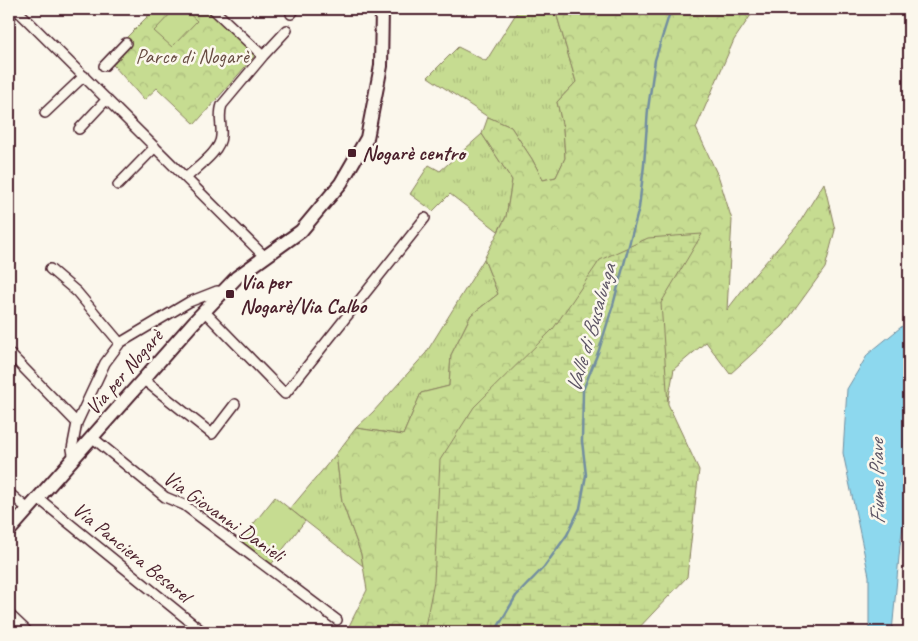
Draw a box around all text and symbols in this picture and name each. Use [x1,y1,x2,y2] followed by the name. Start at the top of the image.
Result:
[135,43,251,69] park label: Parco di Nogarè
[362,140,467,166] place label: Nogarè centro
[346,147,358,159] marker: Nogarè centro
[559,259,623,396] water label: Valle di Busalunga
[240,269,367,319] place label: Via per Nogarè/Via Calbo
[224,288,236,300] marker: Via per Nogarè/Via Calbo
[80,322,170,420] street label: Via per Nogarè
[862,436,892,525] water label: Fiume Piave
[158,465,292,569] street label: Via Giovanni Danieli
[67,496,199,610] street label: Via Panciera Besarel

